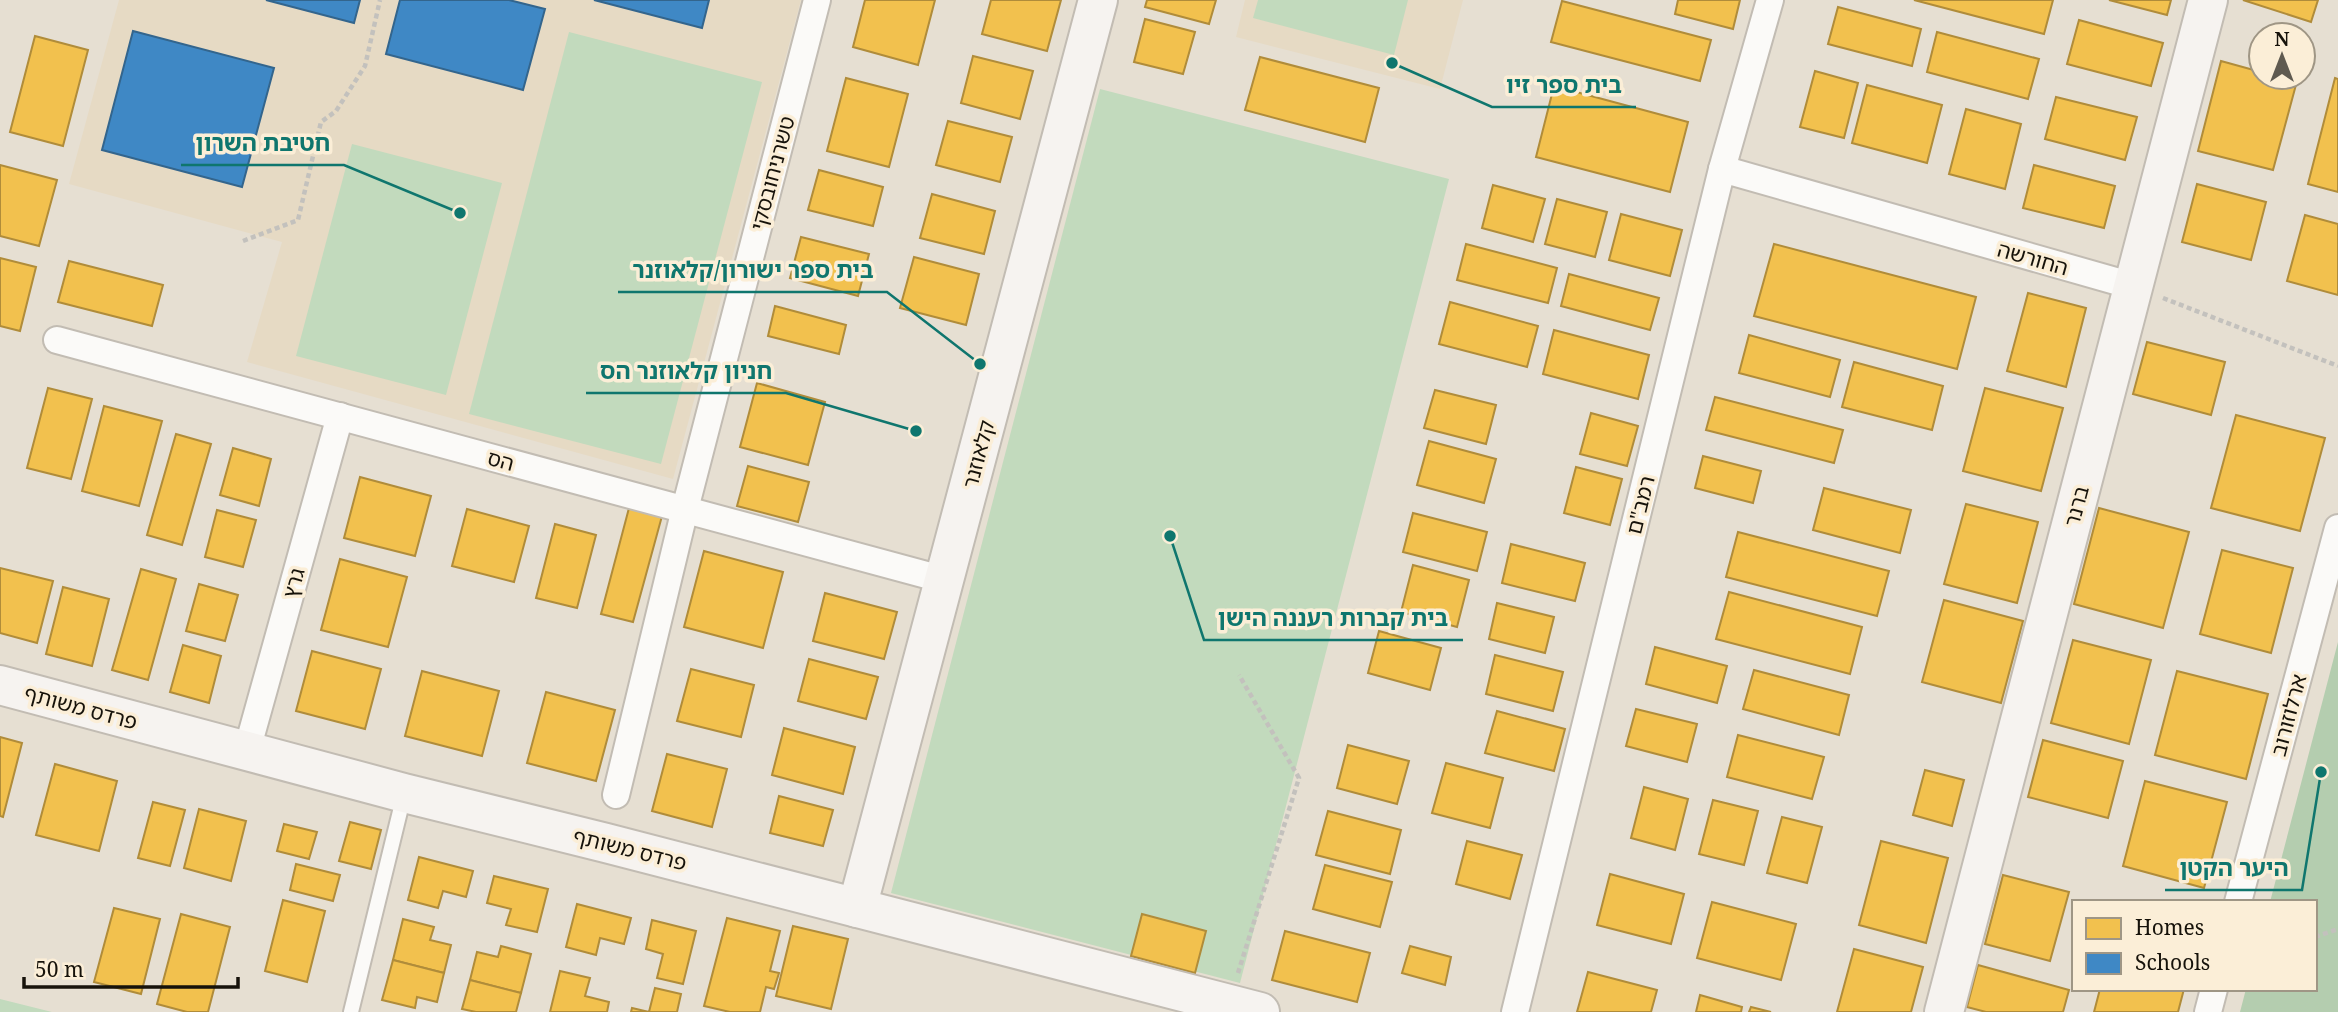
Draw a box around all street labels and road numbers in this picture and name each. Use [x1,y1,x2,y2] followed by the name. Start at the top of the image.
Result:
[743,113,801,233] street label: טשרניחובסקי
[1994,235,2072,281] street label: החורשה
[955,417,1001,491] street label: קלאוזנר
[484,443,518,477] street label: הס
[1619,473,1661,537] street label: רמב"ם
[2057,482,2095,530] street label: ברנר
[275,565,311,601] street label: גרץ
[2264,671,2312,759] street label: ארלוזורוב
[21,678,141,736] street label: פרדס משותף
[570,821,690,877] street label: פרדס משותף

